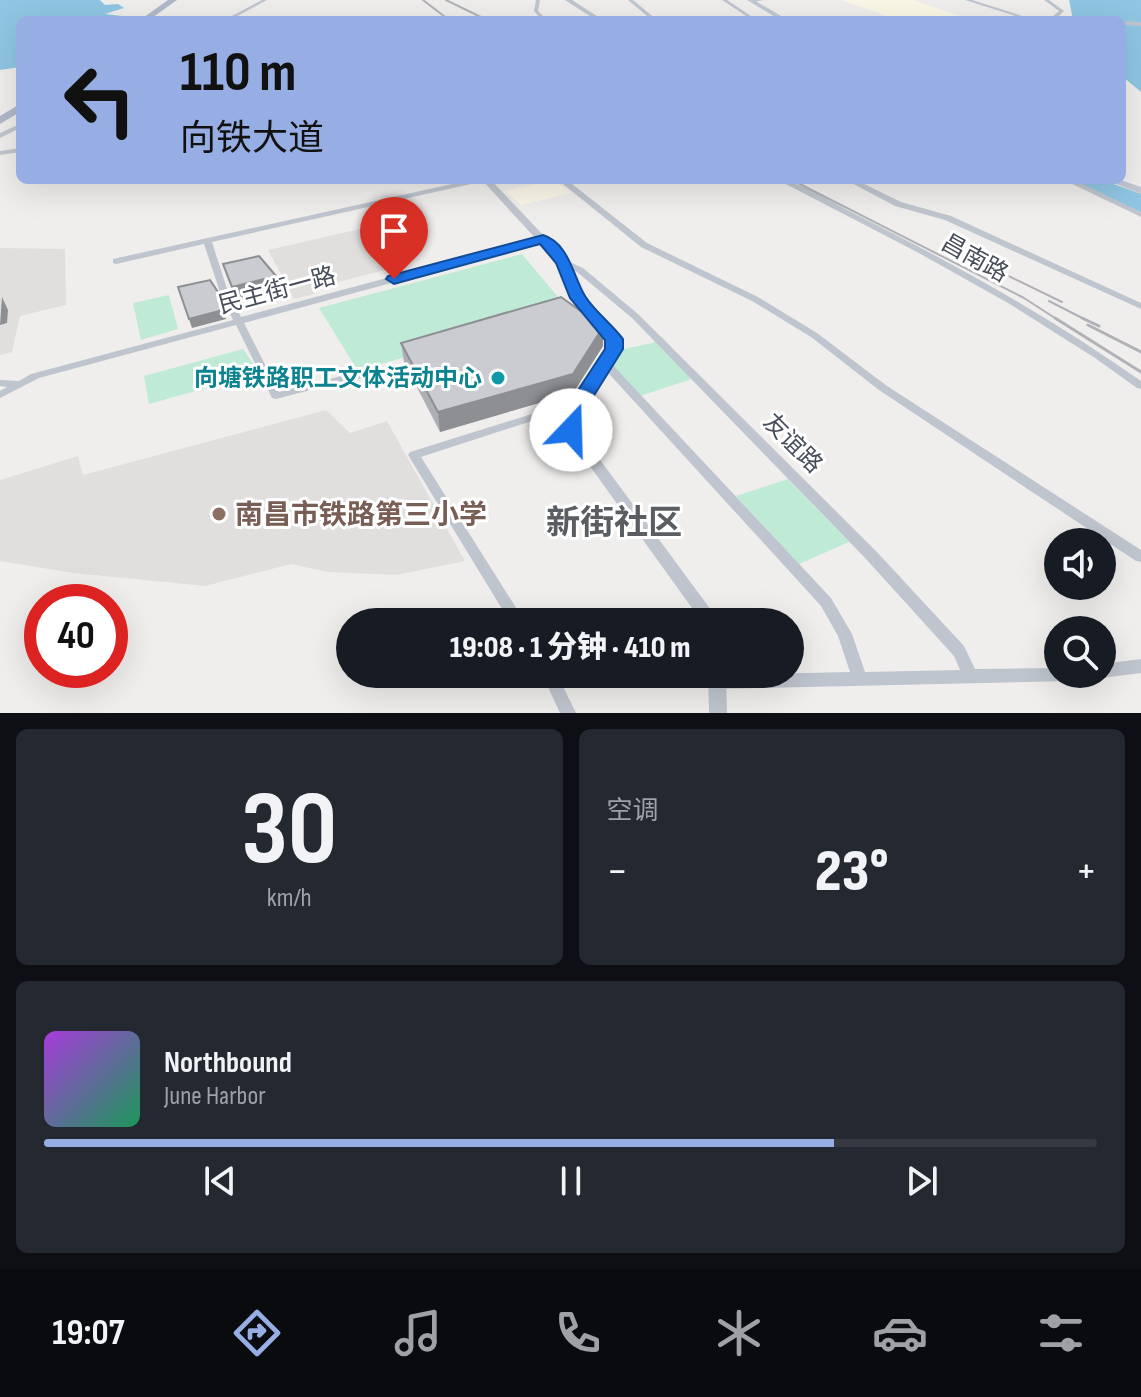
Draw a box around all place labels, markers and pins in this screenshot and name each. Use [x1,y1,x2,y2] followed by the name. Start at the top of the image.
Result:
[360,197,428,279] pin
[194,364,482,393] place label: 向塘铁路职工文体活动中心
[489,369,507,387] marker: 向塘铁路职工文体活动中心
[235,499,487,532] place label: 南昌市铁路第三小学
[210,505,228,523] marker: 南昌市铁路第三小学

